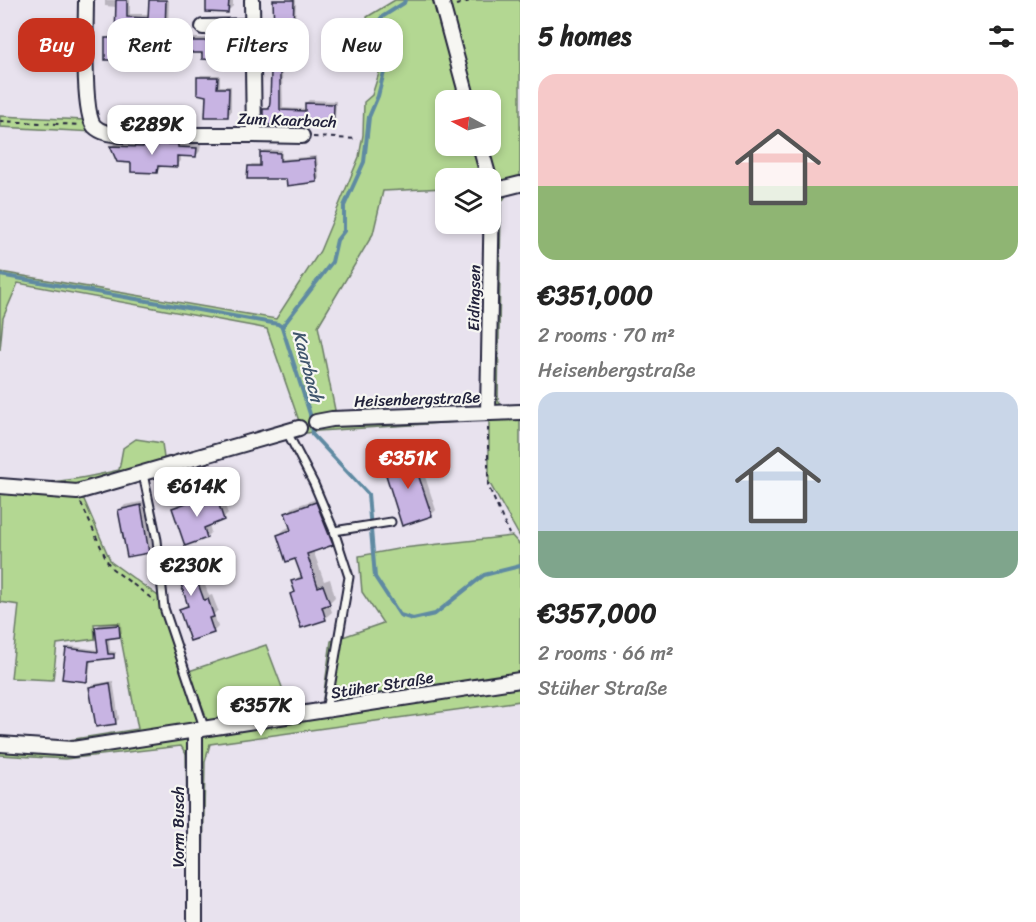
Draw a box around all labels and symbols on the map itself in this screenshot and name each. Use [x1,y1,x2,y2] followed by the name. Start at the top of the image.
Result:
[435,90,501,156] north arrow
[237,104,337,136] street label: Zum Kaarbach
[110,105,194,156] pin: €289K
[459,264,489,332] street label: Eidingsen
[283,326,333,407] water label: Kaarbach
[354,382,481,416] street label: Heisenbergstraße
[366,439,450,490] pin: €351K
[155,467,239,518] pin: €614K
[149,546,233,597] pin: €230K
[329,663,436,707] street label: Stüher Straße
[219,686,303,737] pin: €357K
[164,786,193,868] street label: Vorm Busch

